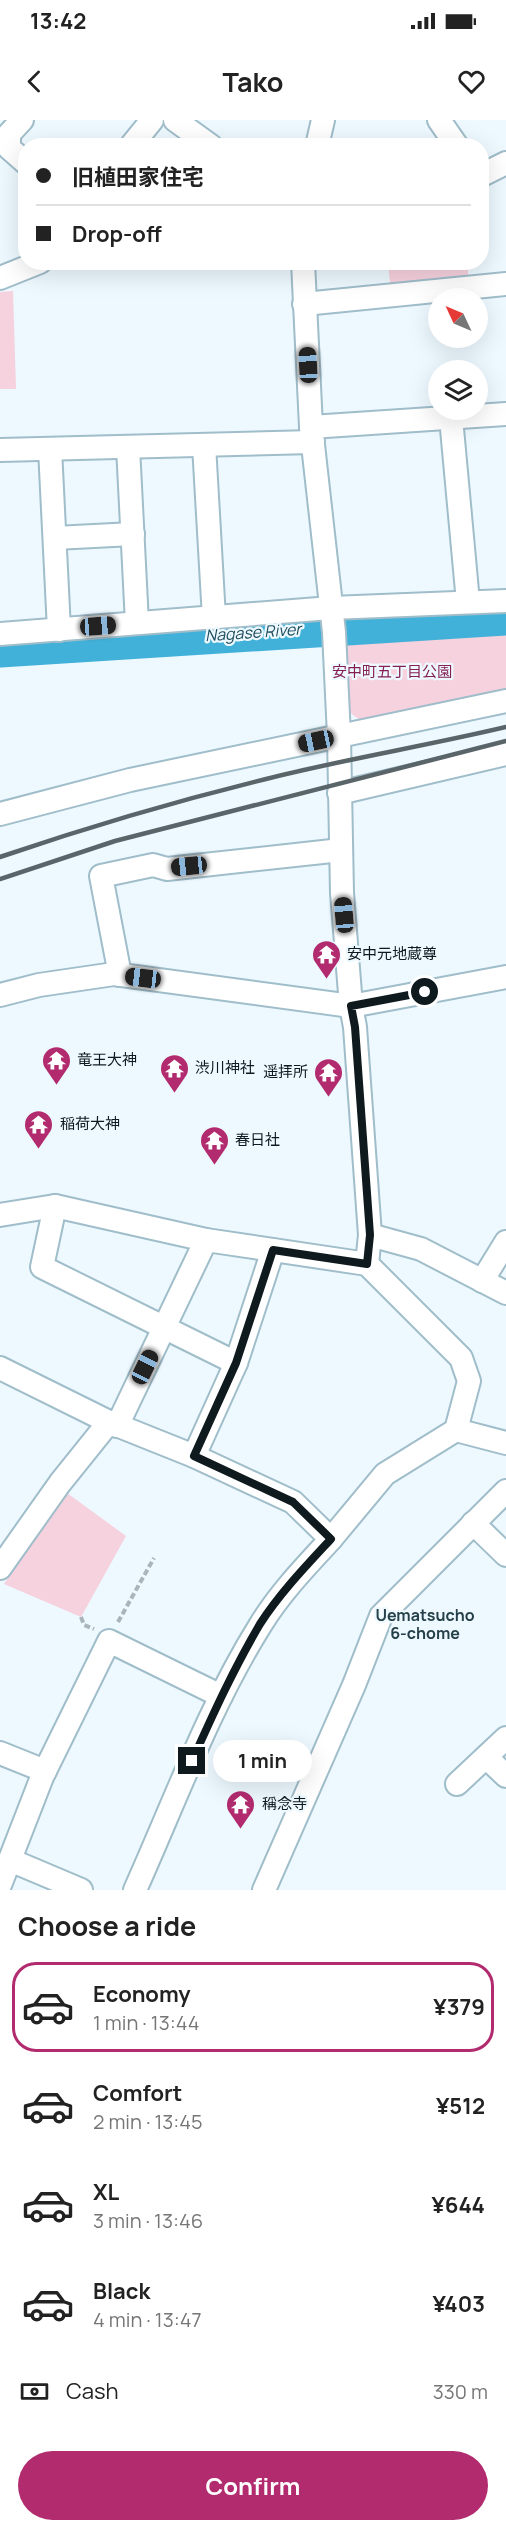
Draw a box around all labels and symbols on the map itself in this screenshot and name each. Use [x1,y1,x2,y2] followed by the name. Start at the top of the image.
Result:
[428,288,488,348] north arrow
[298,347,318,383] car
[79,616,117,636] car
[204,618,304,646] water label: Nagase River
[332,661,452,682] park label: 安中町五丁目公園
[297,728,335,754] car
[170,855,208,877] car
[333,896,355,934] car
[310,938,342,980] temple icon: 安中元地蔵尊
[347,943,437,964] place label: 安中元地蔵尊
[124,967,162,989] car
[411,978,438,1005] route start
[40,1044,72,1086] temple icon: 竜王大神
[77,1049,137,1070] place label: 竜王大神
[158,1052,190,1094] temple icon: 渋川神社
[313,1056,345,1098] temple icon: 遥拝所
[195,1057,255,1078] place label: 渋川神社
[263,1061,308,1082] place label: 遥拝所
[23,1108,55,1150] temple icon: 稲荷大神
[60,1113,120,1134] place label: 稲荷大神
[198,1124,230,1166] temple icon: 春日社
[235,1129,280,1150] place label: 春日社
[129,1347,161,1387] car
[375,1604,475,1644] district label: Uematsucho 6-chome
[213,1740,312,1782] callout: 1 min
[178,1747,205,1774] route end
[225,1788,257,1830] temple icon: 稱念寺
[262,1793,307,1814] place label: 稱念寺

